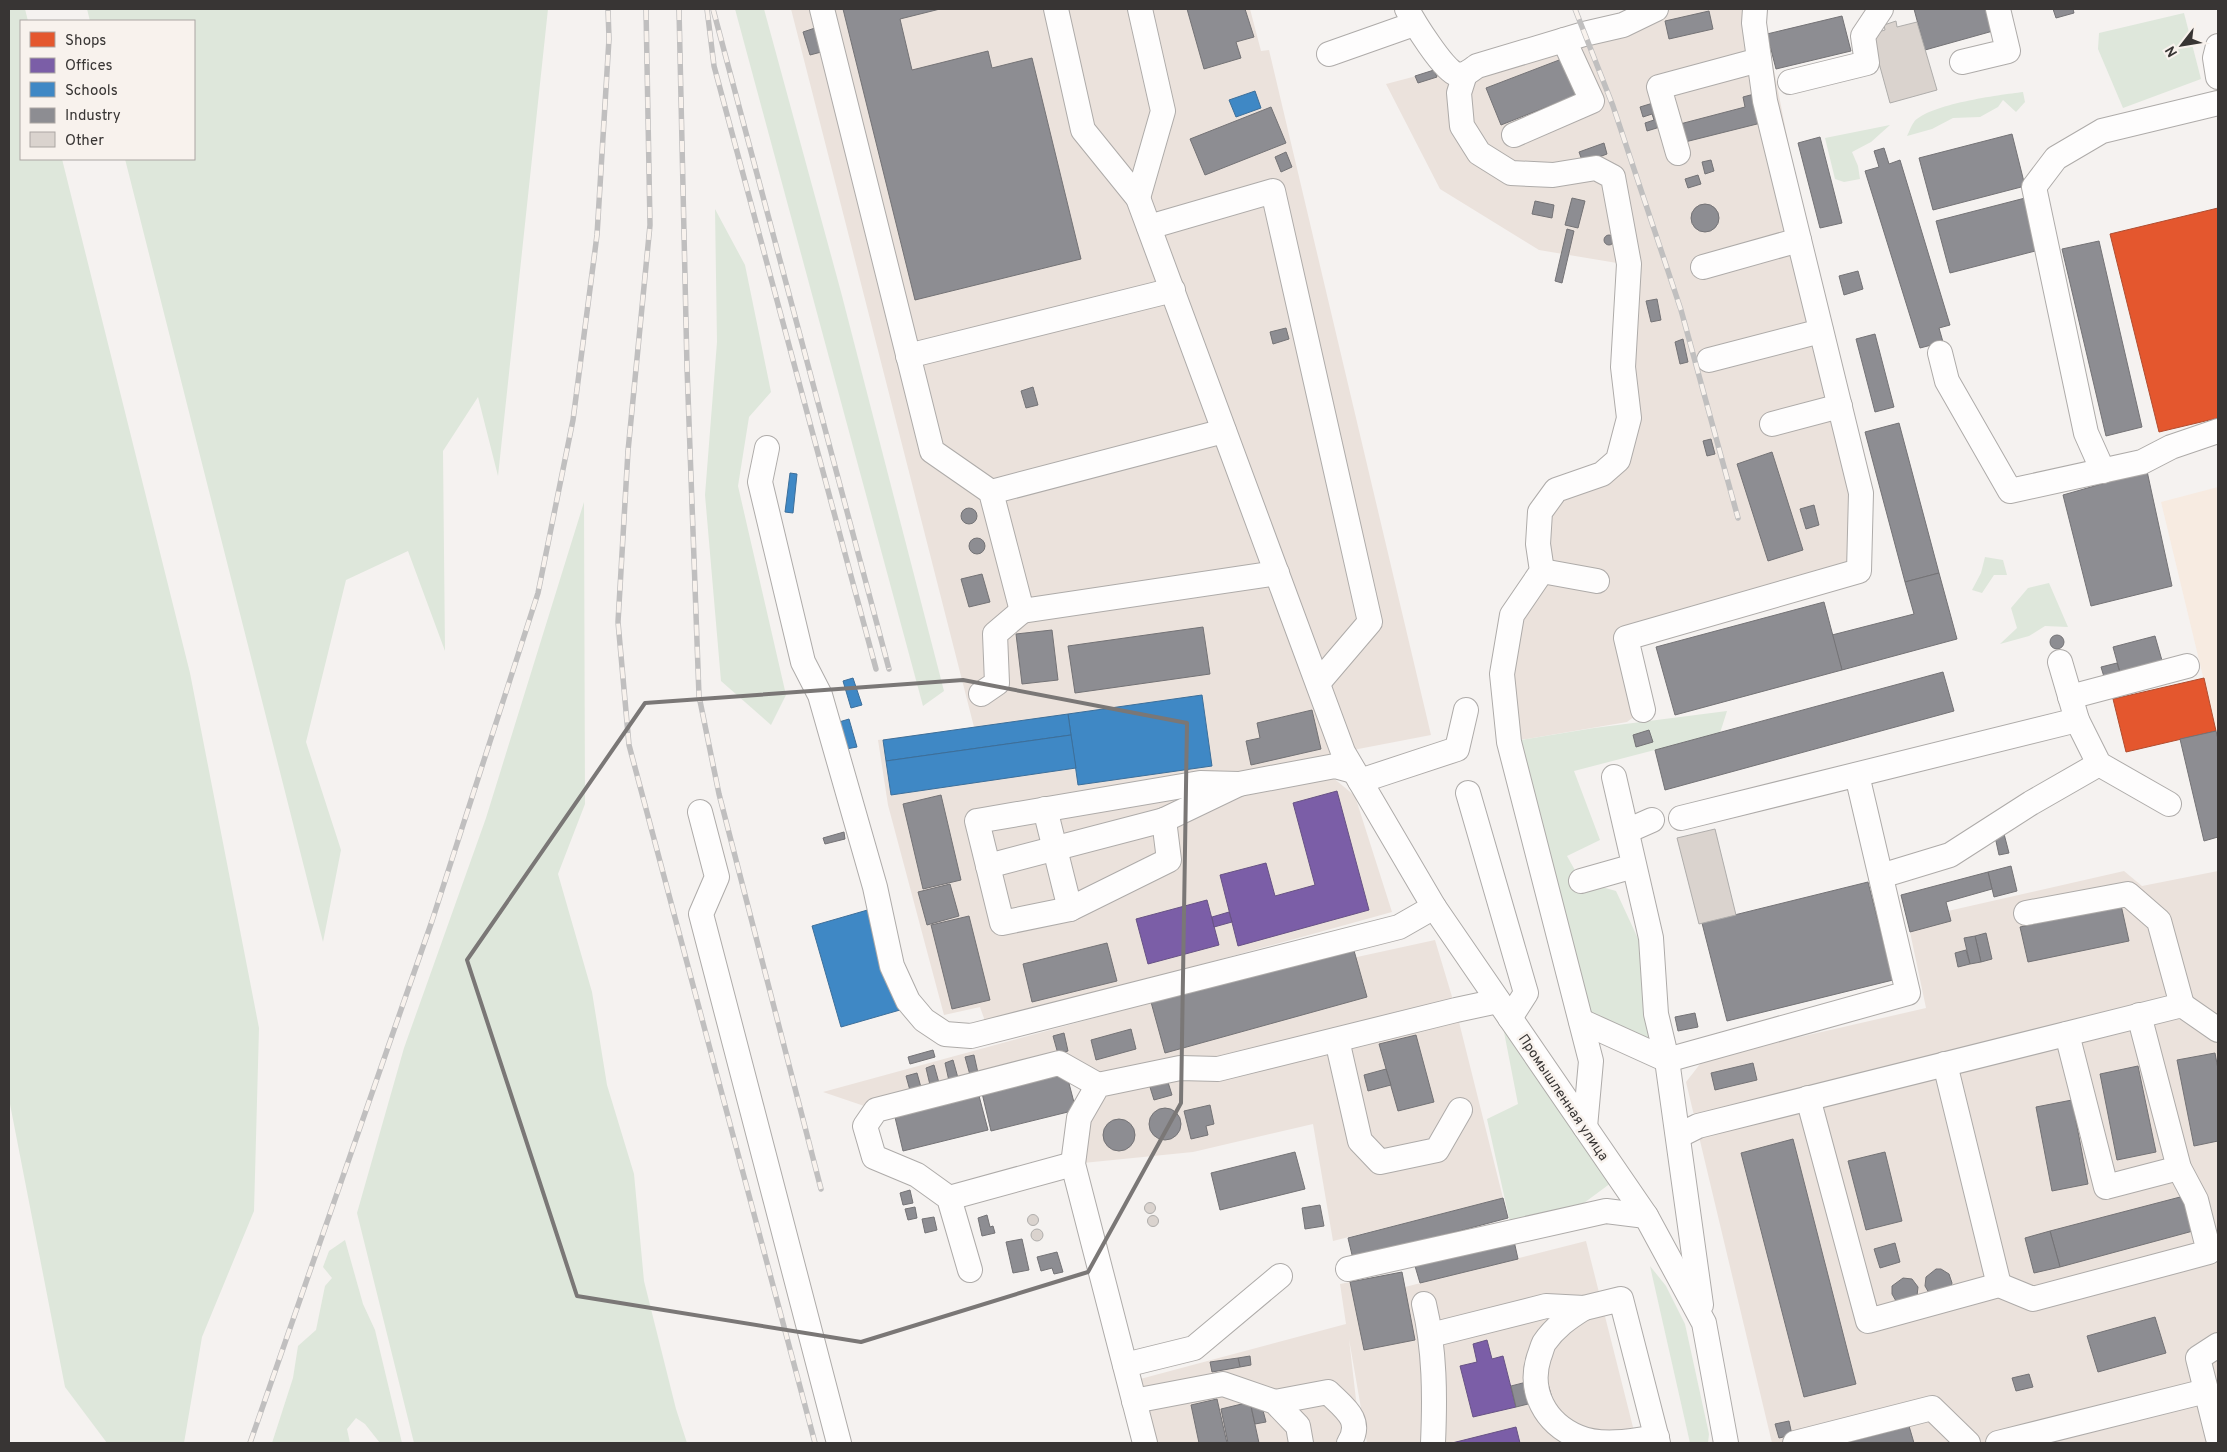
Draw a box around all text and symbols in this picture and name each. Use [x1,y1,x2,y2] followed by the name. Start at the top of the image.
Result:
[20,20,195,160] legend
[2157,20,2207,70] north arrow
[65,32,106,51] text: Shops
[2162,42,2182,60] text: N
[65,57,112,76] text: Offices
[65,82,118,101] text: Schools
[65,107,121,126] text: Industry
[65,132,104,151] text: Other
[1514,1031,1612,1164] street label: Промышленная улица

